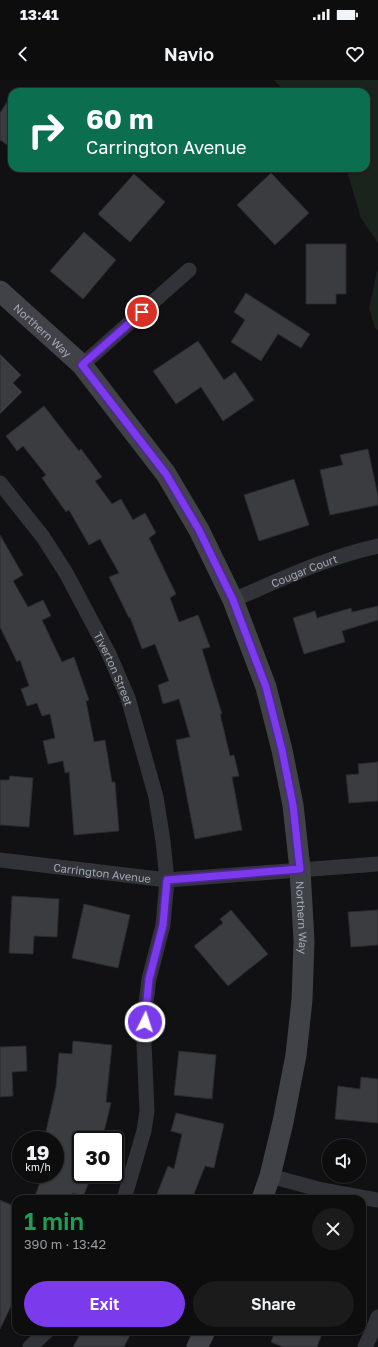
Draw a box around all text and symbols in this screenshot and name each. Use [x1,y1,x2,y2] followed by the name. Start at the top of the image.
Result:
[20,5,59,23] text: 13:41
[12,43,34,65] icon: back
[164,43,214,65] text: Navio
[344,43,366,65] icon: heart
[86,102,153,135] text: 60 m
[20,104,72,156] icon: right
[86,136,247,158] text: Carrington Avenue
[125,295,159,329] pin
[12,301,75,359] street label: Northern Way
[131,301,153,323] icon: arrive
[269,551,339,589] street label: Cougar Court
[92,629,136,707] street label: Tiverton Street
[53,860,152,885] street label: Carrington Avenue
[294,881,311,954] street label: Northern Way
[124,1001,166,1043] position arrow
[72,1131,124,1183] speed limit sign: 30
[322,1139,366,1183] map controls
[322,1139,366,1183] button: sound
[26,1140,49,1164] text: 19
[25,1161,51,1173] text: km/h
[24,1206,84,1235] text: 1 min
[312,1208,354,1250] button: close
[24,1236,106,1252] text: 390 m · 13:42
[24,1281,185,1327] button: Exit
[193,1281,354,1327] button: Share

